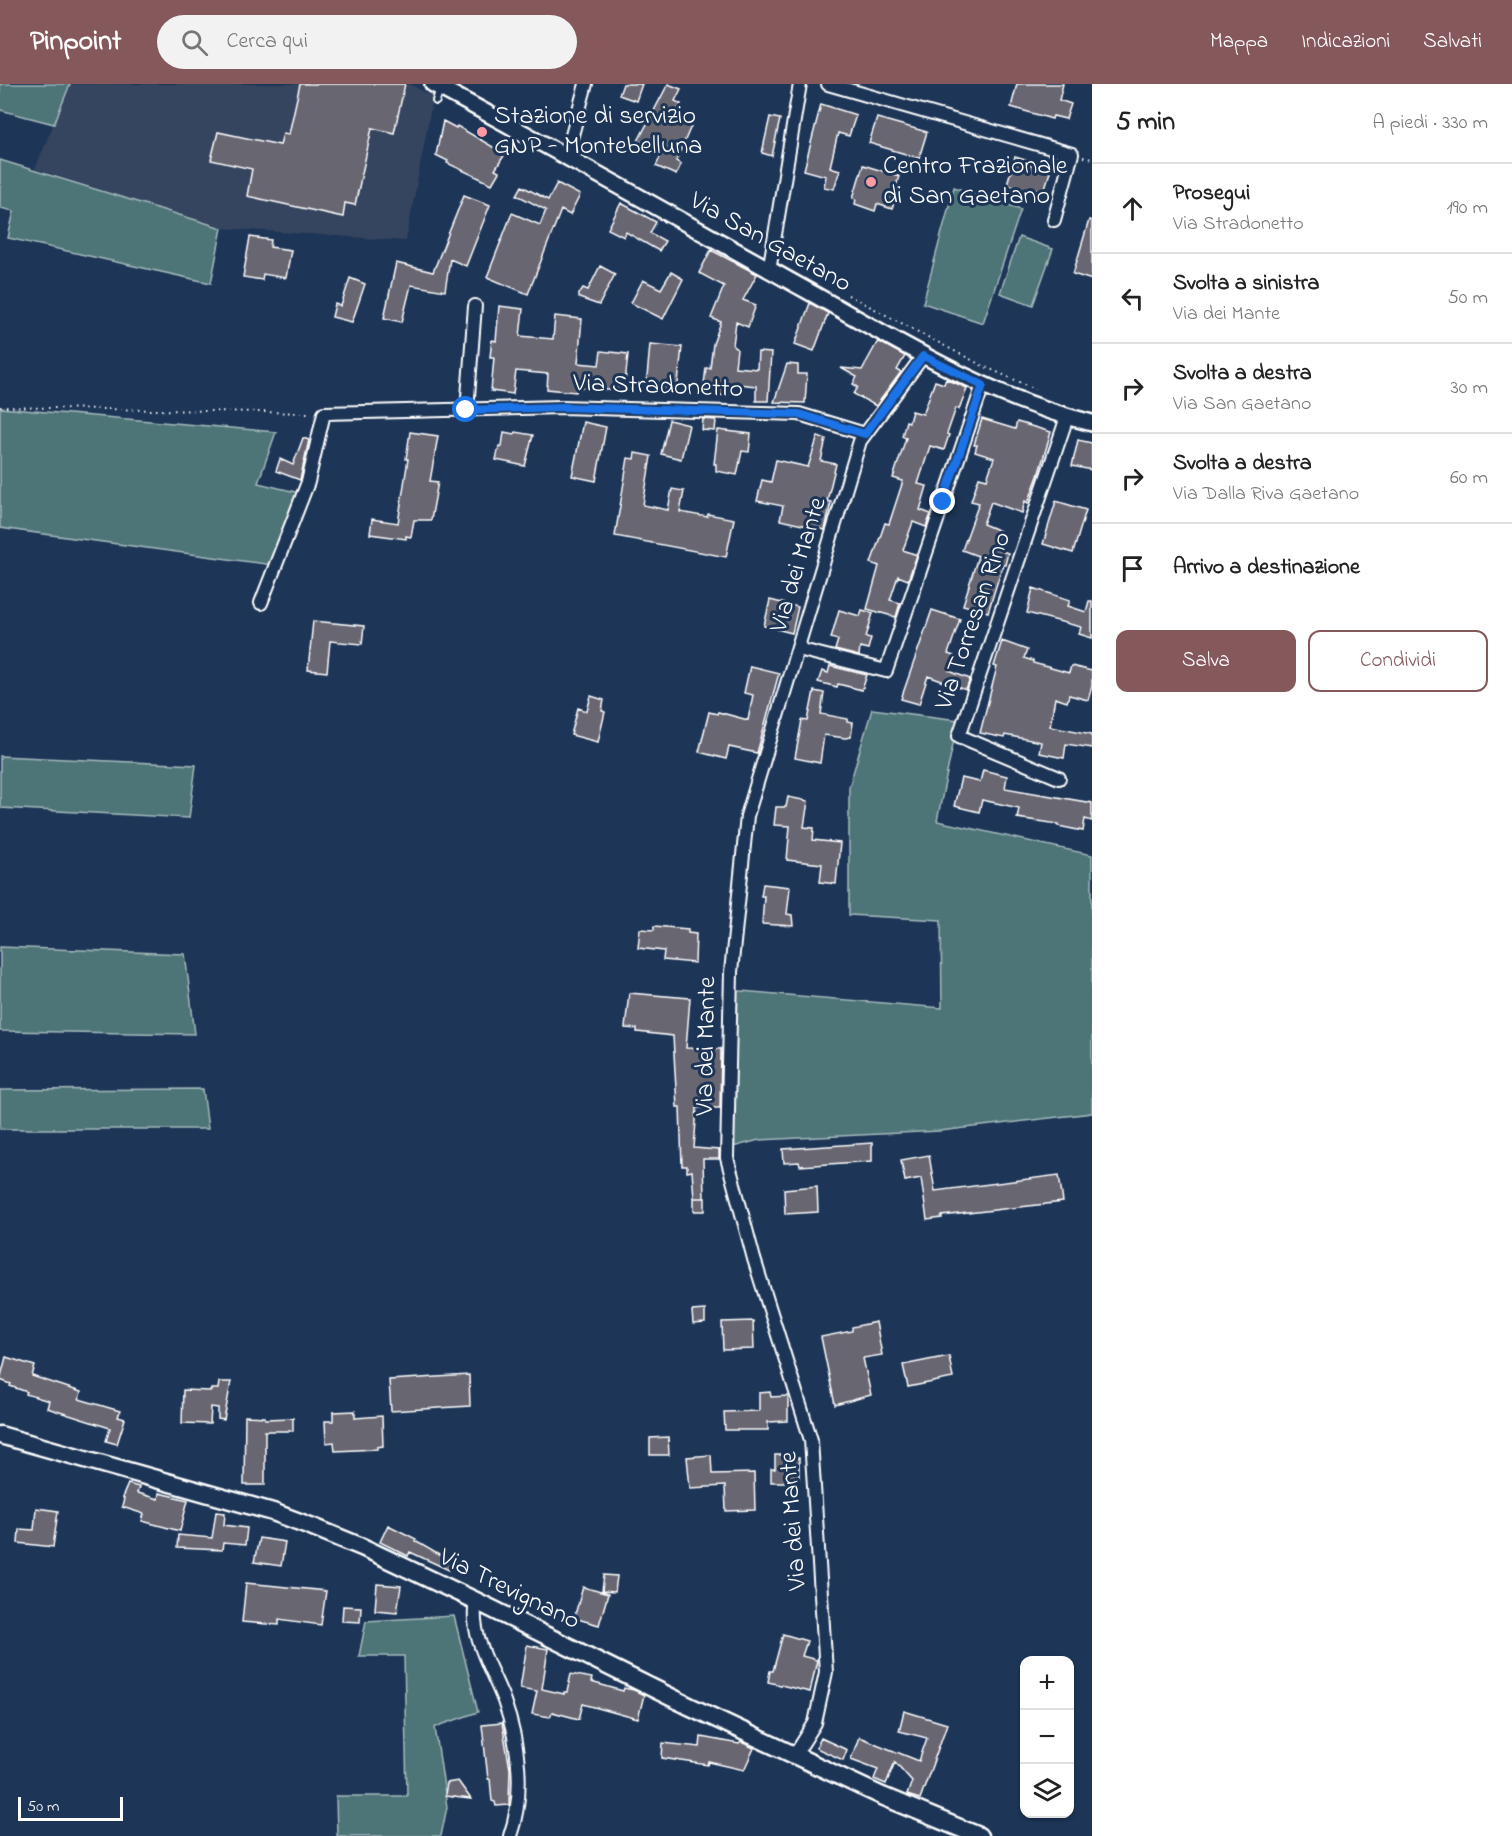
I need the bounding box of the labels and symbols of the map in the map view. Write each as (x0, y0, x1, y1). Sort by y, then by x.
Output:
place label: Stazione di servizio GNP - Montebelluna (494, 98, 702, 166)
marker: Stazione di servizio GNP - Montebelluna (475, 125, 489, 139)
place label: Centro Frazionale di San Gaetano (883, 148, 1068, 216)
marker: Centro Frazionale di San Gaetano (864, 175, 878, 189)
street label: Via San Gaetano (681, 182, 858, 303)
street label: Via Stradonetto (571, 365, 744, 409)
route start (452, 396, 478, 422)
route end (929, 488, 955, 514)
street label: Via dei Mante (760, 493, 838, 638)
street label: Via Torresan Rino (925, 527, 1022, 716)
street label: Via dei Mante (687, 976, 727, 1117)
street label: Via dei Mante (770, 1450, 818, 1593)
street label: Via Trevignano (431, 1539, 586, 1641)
scale bar (18, 1794, 123, 1822)

